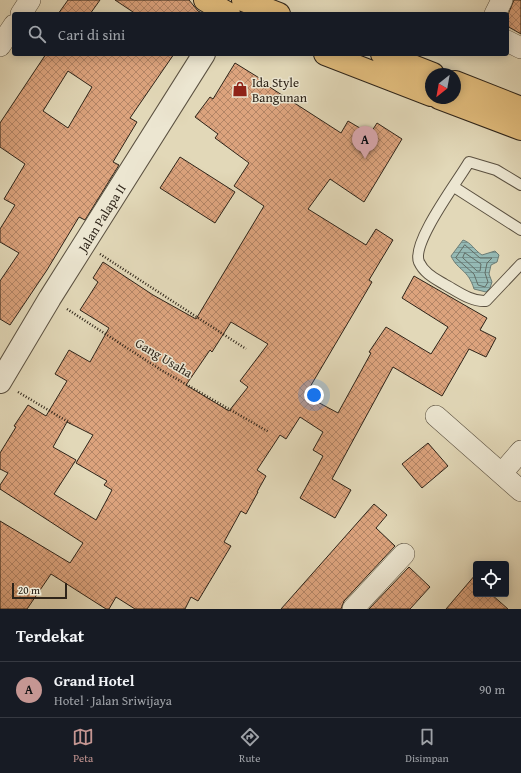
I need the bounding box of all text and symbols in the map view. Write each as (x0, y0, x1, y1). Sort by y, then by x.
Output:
search box (12, 12, 509, 56)
icon: search (26, 23, 48, 45)
text: Cari di sini (58, 24, 125, 45)
north arrow (425, 68, 461, 104)
place label: Ida Style Bangunan (252, 73, 308, 107)
shop icon: Ida Style Bangunan (231, 80, 249, 98)
pin: A (352, 126, 378, 159)
street label: Jalan Palapa II (72, 180, 130, 257)
street label: Gang Usaha (132, 333, 197, 383)
your location (304, 385, 324, 405)
map controls (473, 561, 509, 597)
button: locate (473, 561, 509, 597)
scale bar (12, 581, 67, 600)
text: 20 m (18, 582, 40, 598)
text: Terdekat (16, 623, 84, 648)
text: Grand Hotel (54, 670, 134, 691)
text: A (25, 680, 33, 699)
text: 90 m (479, 680, 505, 699)
text: Hotel · Jalan Sriwijaya (54, 691, 172, 710)
tab: Peta (72, 726, 94, 766)
tab: Rute (239, 726, 261, 766)
tab: Disimpan (405, 726, 449, 766)

